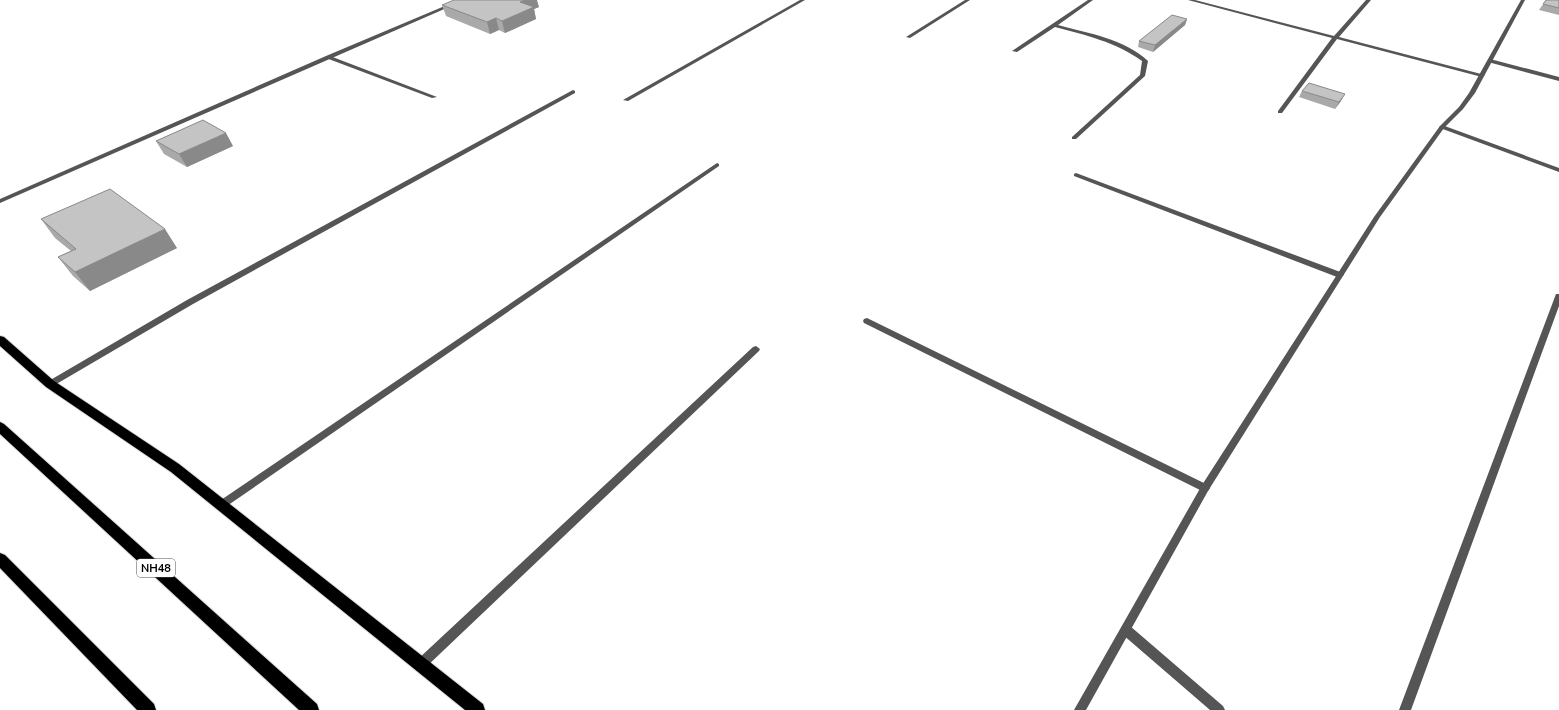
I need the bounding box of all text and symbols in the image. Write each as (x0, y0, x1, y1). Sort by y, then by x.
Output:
road number: NH48 (137, 559, 175, 577)

